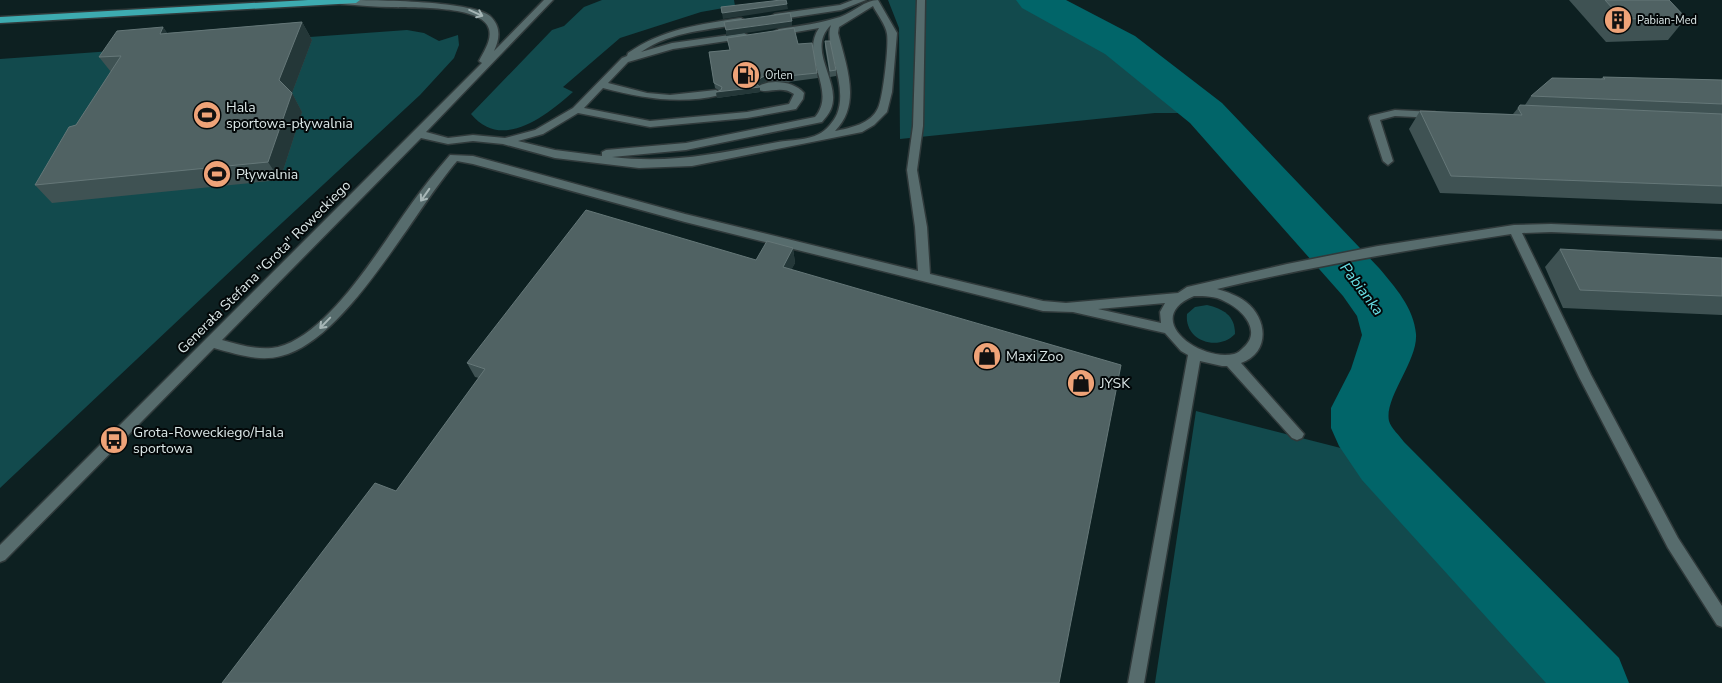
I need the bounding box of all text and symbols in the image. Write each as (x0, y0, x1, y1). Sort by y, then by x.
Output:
building icon: Pabian-Med (1603, 5, 1633, 35)
one-way arrow (469, 9, 484, 19)
place label: Pabian-Med (1637, 13, 1697, 28)
fuel station icon: Orlen (731, 60, 761, 90)
place label: Orlen (765, 68, 793, 83)
place label: Hala sportowa-pływalnia (226, 98, 353, 133)
sports icon: Hala sportowa-pływalnia (192, 100, 222, 130)
sports icon: Pływalnia (202, 159, 232, 189)
place label: Pływalnia (236, 165, 298, 184)
street label: Generała Stefana "Grota" Roweckiego (173, 176, 355, 358)
one-way arrow (420, 188, 430, 202)
water label: Pabianka (1336, 259, 1388, 319)
one-way arrow (319, 317, 331, 329)
shop icon: Maxi Zoo (972, 341, 1002, 371)
place label: Maxi Zoo (1006, 347, 1063, 366)
shop icon: JYSK (1066, 368, 1096, 398)
place label: JYSK (1099, 374, 1130, 393)
place label: Grota-Roweckiego/Hala sportowa (133, 423, 284, 458)
bus stop icon: Grota-Roweckiego/Hala sportowa (99, 425, 129, 455)

